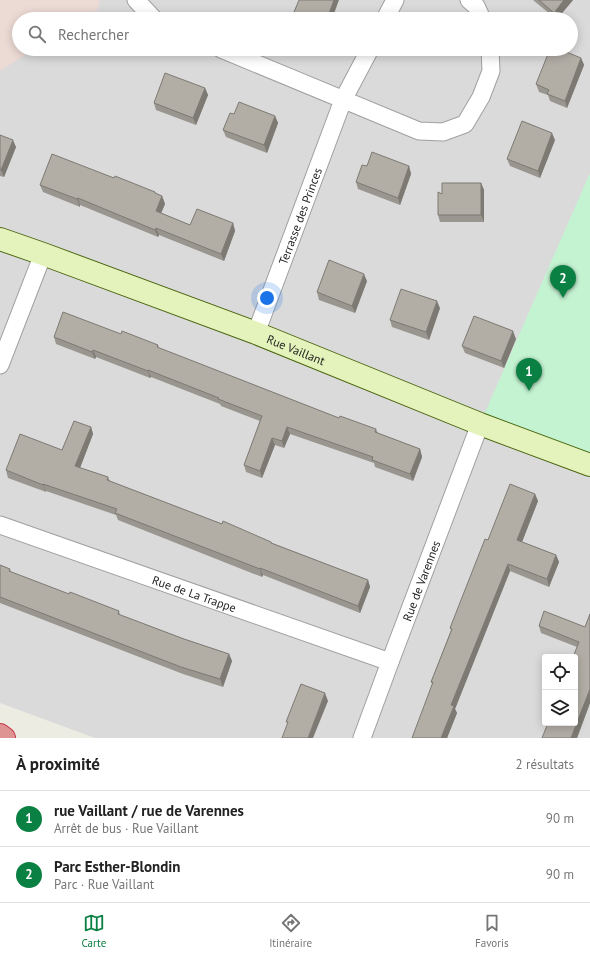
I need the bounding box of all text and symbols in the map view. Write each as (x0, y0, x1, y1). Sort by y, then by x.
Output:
search box (12, 12, 578, 56)
icon: search (26, 23, 48, 45)
text: Rechercher (58, 25, 129, 44)
street label: Terrasse des Princes (275, 165, 325, 266)
pin: 2 (550, 265, 576, 298)
your location (257, 288, 277, 308)
street label: Rue Vaillant (265, 331, 327, 368)
pin: 1 (516, 358, 542, 391)
street label: Rue de Varennes (399, 538, 443, 623)
street label: Rue de La Trappe (150, 572, 238, 615)
map controls (542, 654, 578, 726)
button: locate (542, 654, 578, 690)
button: layers (542, 690, 578, 726)
text: À proximité (16, 753, 100, 775)
text: 2 résultats (515, 756, 574, 773)
text: rue Vaillant / rue de Varennes (54, 801, 244, 820)
text: 1 (25, 810, 33, 827)
text: 90 m (546, 810, 574, 827)
text: Arrêt de bus · Rue Vaillant (54, 820, 198, 837)
text: Parc Esther-Blondin (54, 857, 180, 876)
text: 2 (25, 866, 33, 883)
text: 90 m (546, 866, 574, 883)
text: Parc · Rue Vaillant (54, 876, 154, 893)
tab: Carte (81, 912, 106, 950)
tab: Itinéraire (269, 912, 312, 950)
tab: Favoris (475, 912, 509, 950)

